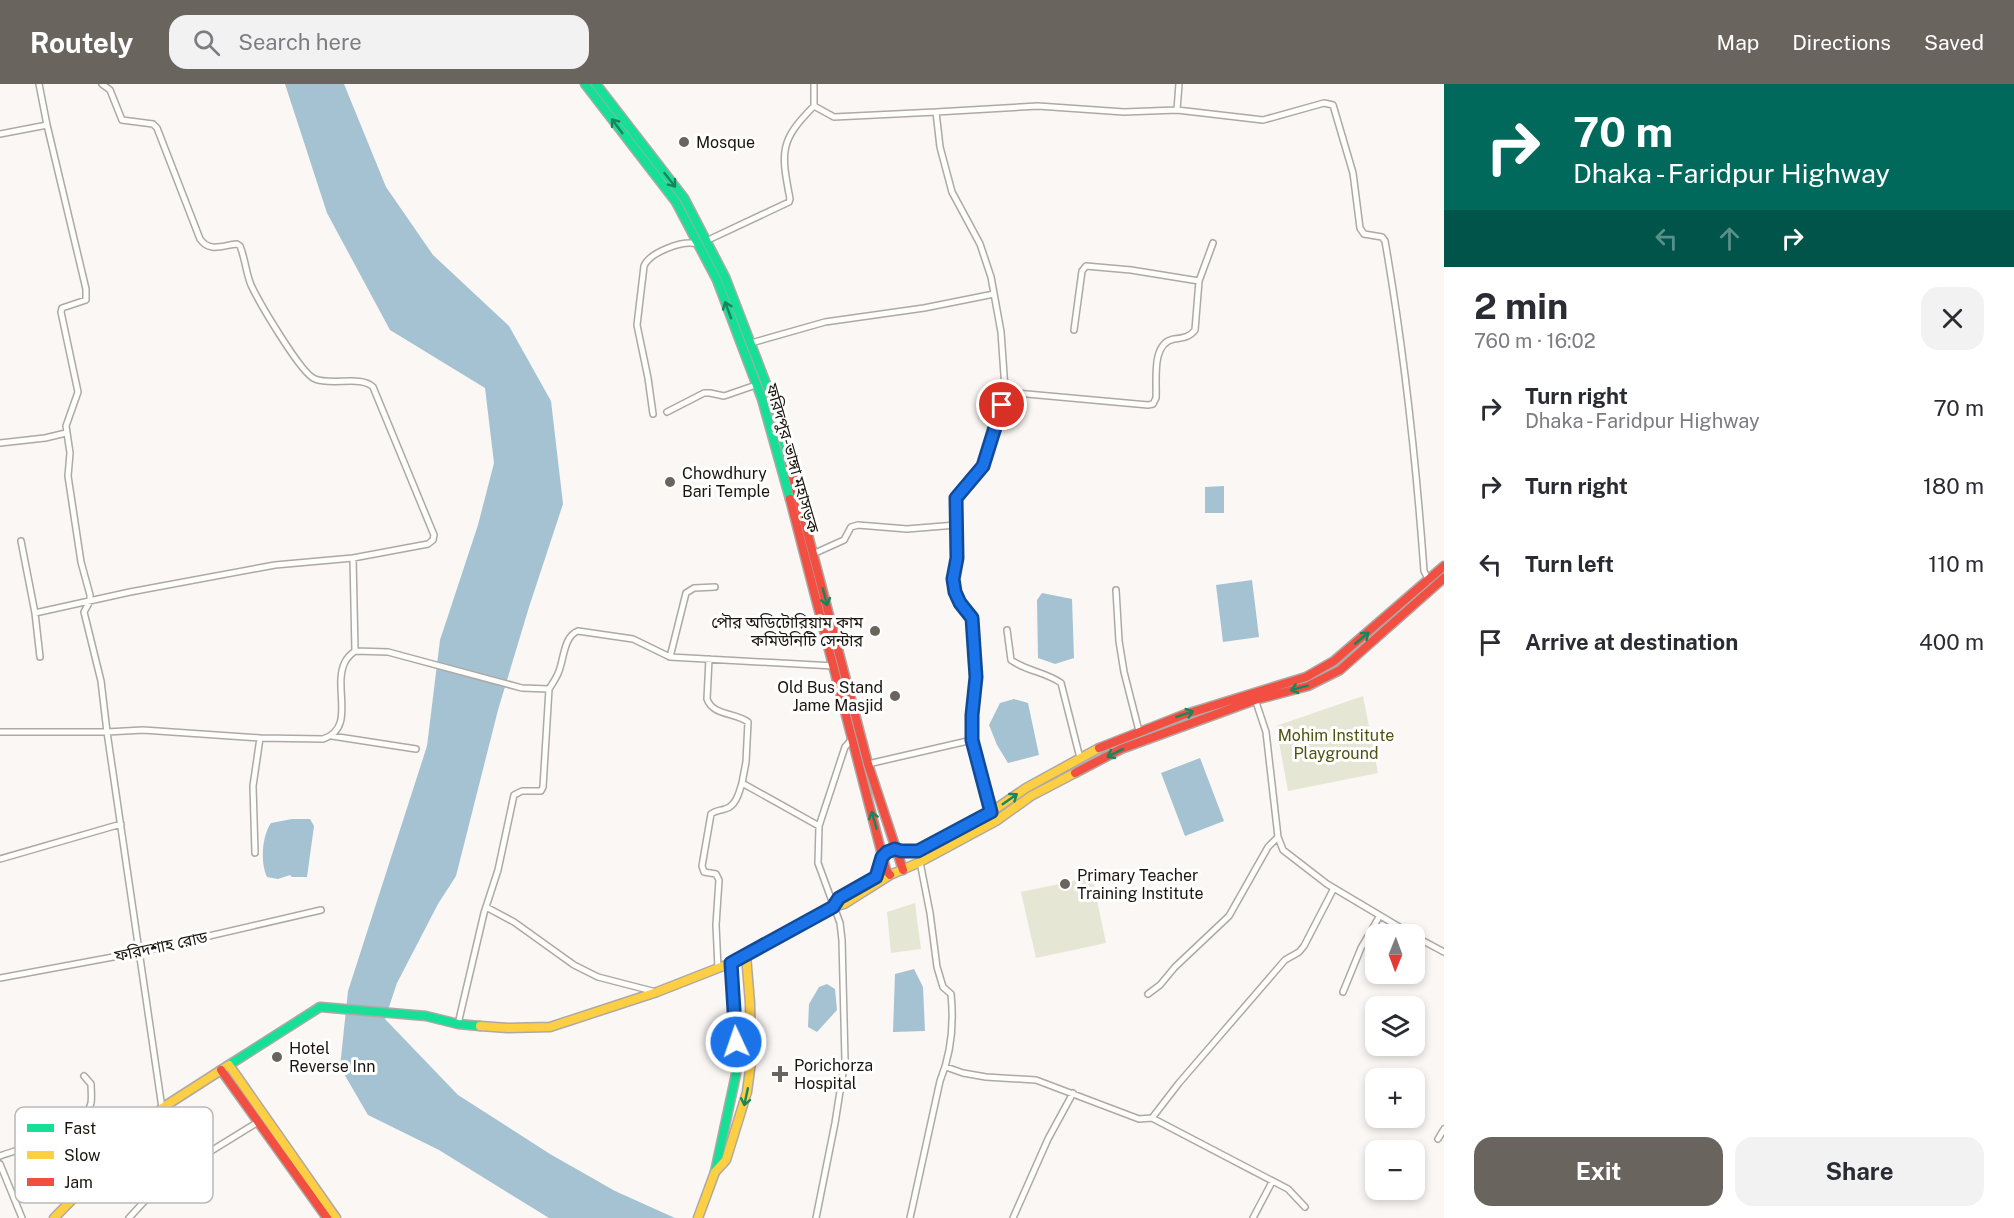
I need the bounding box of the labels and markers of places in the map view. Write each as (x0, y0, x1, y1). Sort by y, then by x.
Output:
place label: Mosque (696, 133, 755, 152)
marker: Mosque (677, 135, 691, 149)
pin (976, 379, 1027, 430)
place label: Chowdhury Bari Temple (682, 464, 770, 501)
marker: Chowdhury Bari Temple (663, 475, 677, 489)
place label: পৌর অডিটোরিয়াম কাম কমিউনিটি সেন্টার (711, 613, 863, 650)
marker: পৌর অডিটোরিয়াম কাম কমিউনিটি সেন্টার (868, 624, 882, 638)
place label: Old Bus Stand Jame Masjid (777, 678, 883, 715)
marker: Old Bus Stand Jame Masjid (888, 689, 902, 703)
place label: Primary Teacher Training Institute (1077, 866, 1204, 903)
marker: Primary Teacher Training Institute (1058, 877, 1072, 891)
place label: Hotel Reverse Inn (289, 1039, 376, 1076)
marker: Hotel Reverse Inn (270, 1050, 284, 1064)
place label: Porichorza Hospital (794, 1056, 873, 1093)
marker: Porichorza Hospital (771, 1065, 789, 1083)

